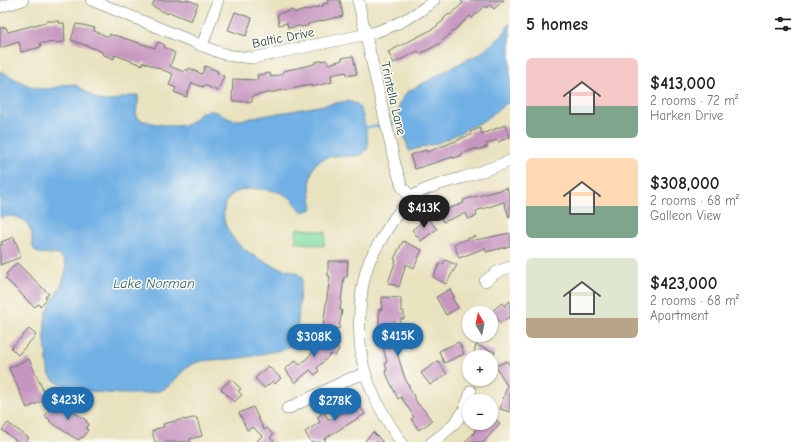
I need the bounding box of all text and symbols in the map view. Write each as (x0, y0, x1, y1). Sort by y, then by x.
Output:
icon: filters (772, 13, 794, 35)
text: 5 homes (526, 15, 588, 34)
street label: Baltic Drive (251, 24, 316, 51)
street label: Trintella Lane (378, 60, 409, 137)
icon: home (558, 74, 606, 122)
text: $413,000 (650, 74, 716, 93)
text: 2 rooms · 72 m² (650, 93, 738, 108)
text: Harken Drive (650, 108, 723, 123)
icon: home (558, 174, 606, 222)
text: $308,000 (650, 174, 719, 193)
text: 2 rooms · 68 m² (650, 193, 739, 208)
pin: $413K (396, 195, 452, 229)
text: $413K (408, 200, 440, 215)
text: Galleon View (650, 208, 721, 223)
icon: home (558, 274, 606, 322)
text: $423,000 (650, 274, 717, 293)
water label: Lake Norman (113, 275, 195, 292)
text: 2 rooms · 68 m² (650, 293, 739, 308)
north arrow (462, 306, 498, 342)
map controls (462, 306, 498, 430)
text: Apartment (650, 308, 708, 323)
pin: $415K (370, 323, 426, 357)
pin: $308K (286, 324, 342, 358)
text: $415K (381, 328, 415, 343)
text: $308K (296, 329, 332, 344)
button: + (462, 350, 498, 386)
pin: $423K (40, 387, 96, 421)
pin: $278K (307, 388, 363, 422)
text: $423K (51, 392, 85, 407)
text: $278K (318, 393, 352, 408)
button: − (462, 394, 498, 430)

